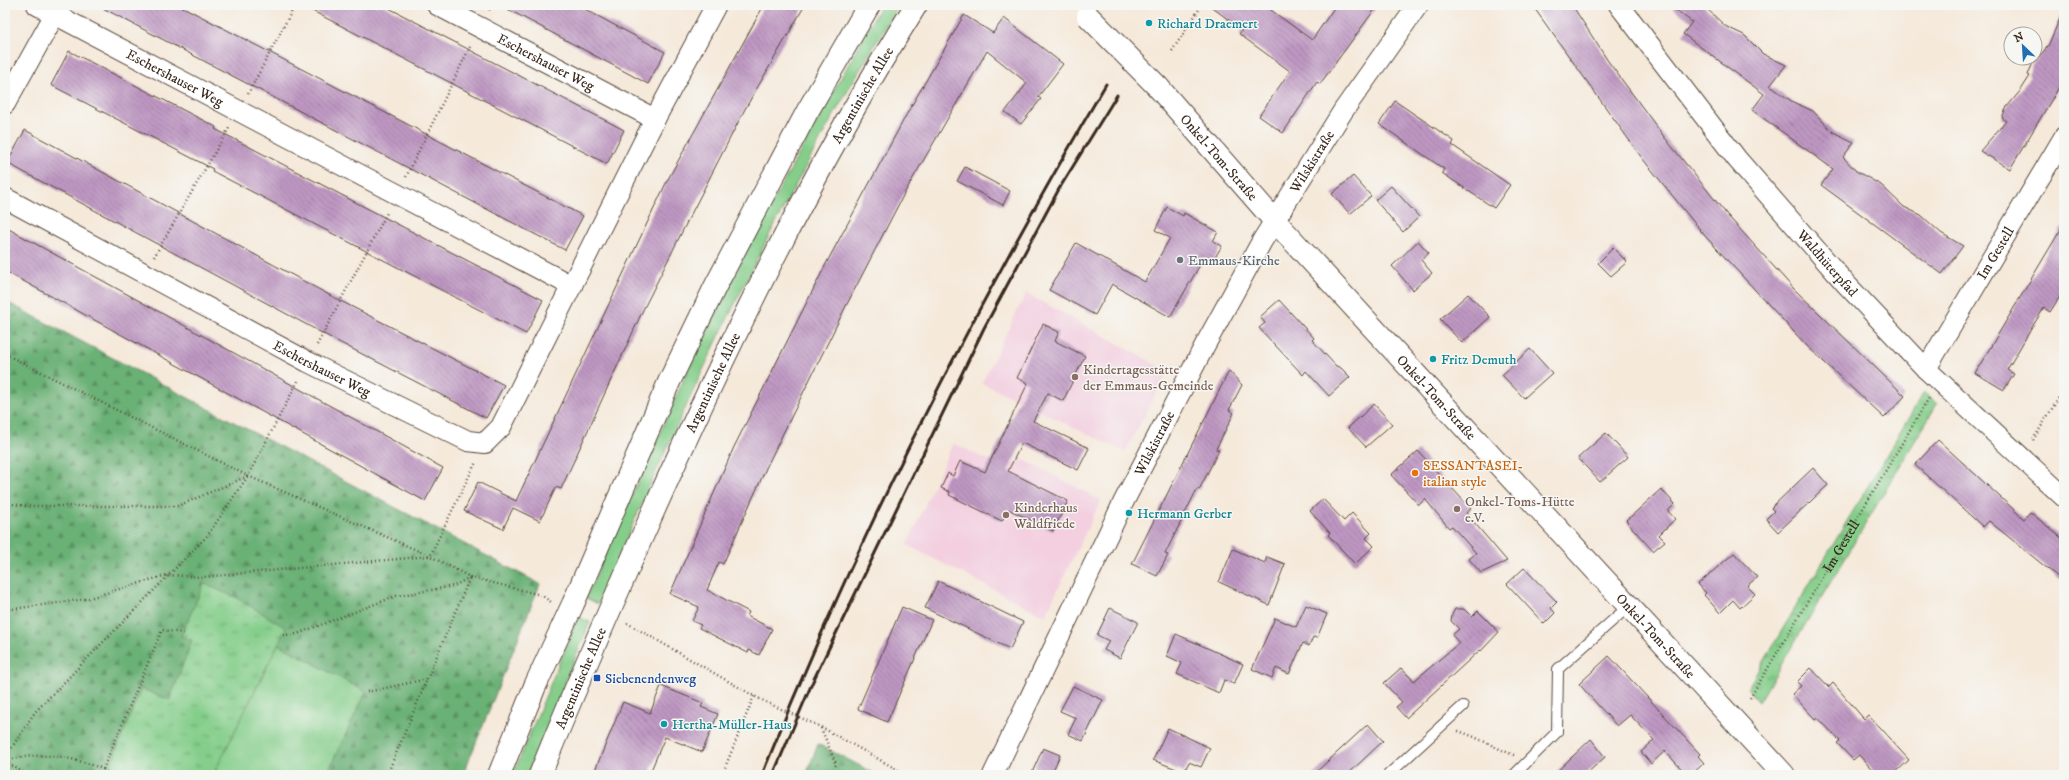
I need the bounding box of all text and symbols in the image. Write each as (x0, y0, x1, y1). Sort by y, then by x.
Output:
place label: Richard Draemert (1157, 15, 1258, 33)
marker: Richard Draemert (1144, 18, 1154, 28)
north arrow (2003, 26, 2043, 66)
street label: Eschershauser Weg (494, 30, 597, 96)
text: N (2012, 30, 2026, 46)
street label: Argentinische Allee (828, 44, 898, 147)
street label: Eschershauser Weg (123, 46, 226, 111)
street label: Onkel-Tom-Straße (1176, 111, 1261, 205)
street label: Wilskistraße (1286, 127, 1339, 197)
street label: Im Gestell (1973, 223, 2019, 283)
street label: Waldhüterpfad (1792, 226, 1861, 301)
place label: Emmaus-Kirche (1188, 252, 1280, 270)
marker: Emmaus-Kirche (1175, 255, 1185, 265)
street label: Argentinische Allee (682, 330, 745, 436)
street label: Eschershauser Weg (270, 337, 374, 402)
street label: Onkel-Tom-Straße (1392, 351, 1480, 444)
place label: Fritz Demuth (1441, 351, 1517, 369)
marker: Fritz Demuth (1428, 354, 1438, 364)
place label: Kindertagesstätte der Emmaus-Gemeinde (1083, 361, 1214, 395)
marker: Kindertagesstätte der Emmaus-Gemeinde (1070, 372, 1080, 382)
street label: Wilskistraße (1130, 408, 1179, 480)
place label: SESSANTASEI- italian style (1423, 457, 1523, 491)
marker: SESSANTASEI- italian style (1410, 468, 1420, 478)
place label: Onkel-Toms-Hütte e.V. (1465, 493, 1575, 527)
place label: Kinderhaus Waldfriede (1013, 499, 1078, 533)
marker: Onkel-Toms-Hütte e.V. (1452, 504, 1462, 514)
place label: Hermann Gerber (1137, 505, 1233, 523)
marker: Hermann Gerber (1124, 508, 1134, 518)
marker: Kinderhaus Waldfriede (1001, 510, 1011, 520)
street label: Im Gestell (1819, 516, 1865, 576)
street label: Onkel-Tom-Straße (1612, 590, 1699, 683)
street label: Argentinische Allee (552, 625, 611, 732)
place label: Siebenendenweg (605, 670, 696, 688)
marker: Siebenendenweg (592, 673, 602, 683)
place label: Hertha-Müller-Haus (672, 716, 792, 734)
marker: Hertha-Müller-Haus (659, 719, 669, 729)

